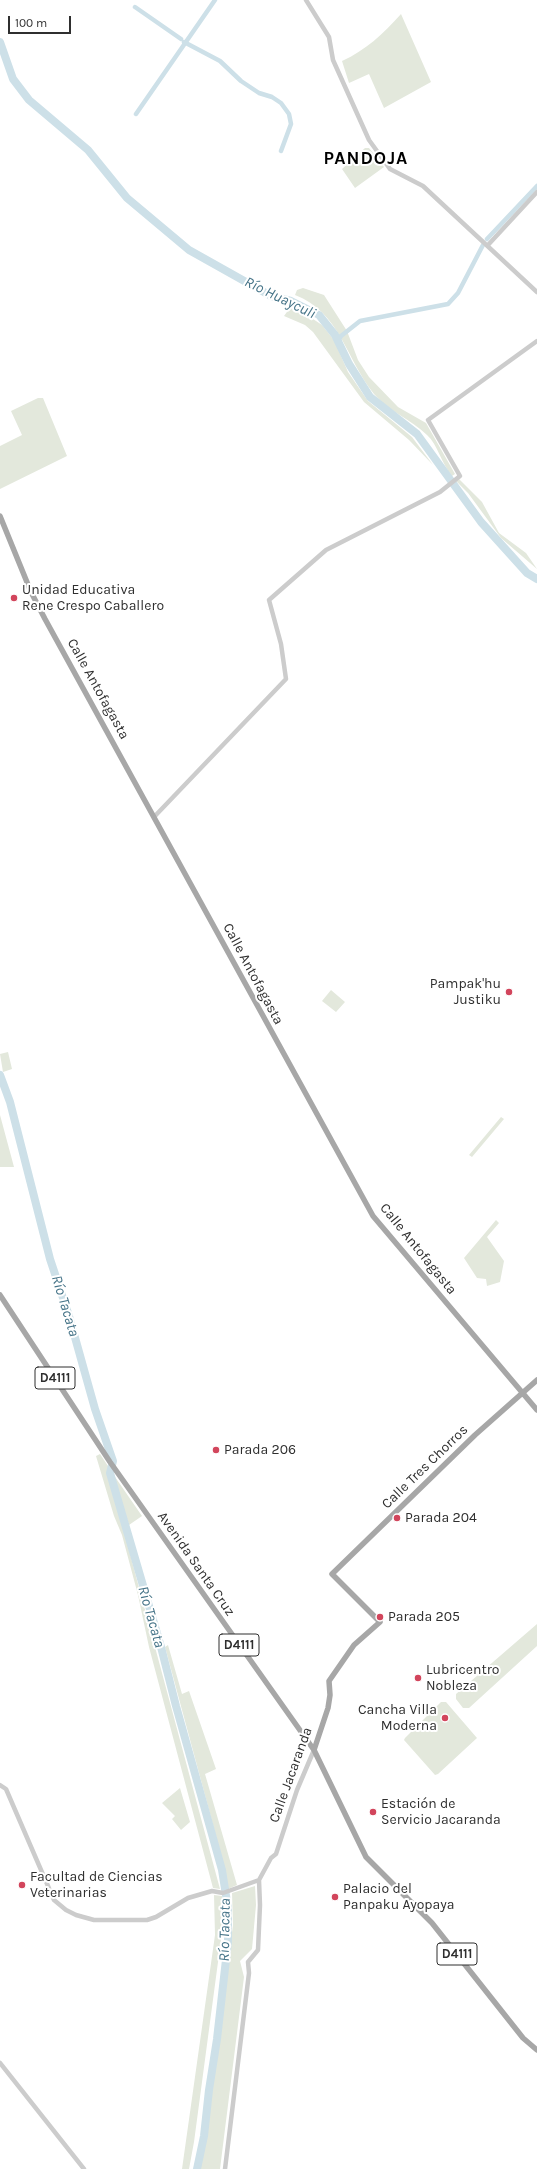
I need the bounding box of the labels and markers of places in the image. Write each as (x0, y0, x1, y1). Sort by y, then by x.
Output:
place label: Unidad Educativa Rene Crespo Caballero (22, 582, 164, 614)
marker: Unidad Educativa Rene Crespo Caballero (9, 593, 19, 603)
place label: Pampak'hu Justiku (430, 976, 501, 1008)
marker: Pampak'hu Justiku (504, 987, 514, 997)
place label: Parada 206 (224, 1442, 296, 1458)
marker: Parada 206 (211, 1445, 221, 1455)
place label: Parada 204 (405, 1510, 477, 1526)
marker: Parada 204 (392, 1513, 402, 1523)
place label: Parada 205 (388, 1609, 460, 1625)
marker: Parada 205 (375, 1612, 385, 1622)
place label: Lubricentro Nobleza (426, 1662, 499, 1694)
marker: Lubricentro Nobleza (413, 1673, 423, 1683)
place label: Cancha Villa Moderna (358, 1702, 437, 1734)
marker: Cancha Villa Moderna (440, 1713, 450, 1723)
place label: Estación de Servicio Jacaranda (381, 1796, 501, 1828)
marker: Estación de Servicio Jacaranda (368, 1807, 378, 1817)
place label: Facultad de Ciencias Veterinarias (30, 1869, 163, 1902)
marker: Facultad de Ciencias Veterinarias (17, 1880, 27, 1890)
place label: Palacio del Panpaku Ayopaya (343, 1881, 454, 1914)
marker: Palacio del Panpaku Ayopaya (330, 1892, 340, 1902)

